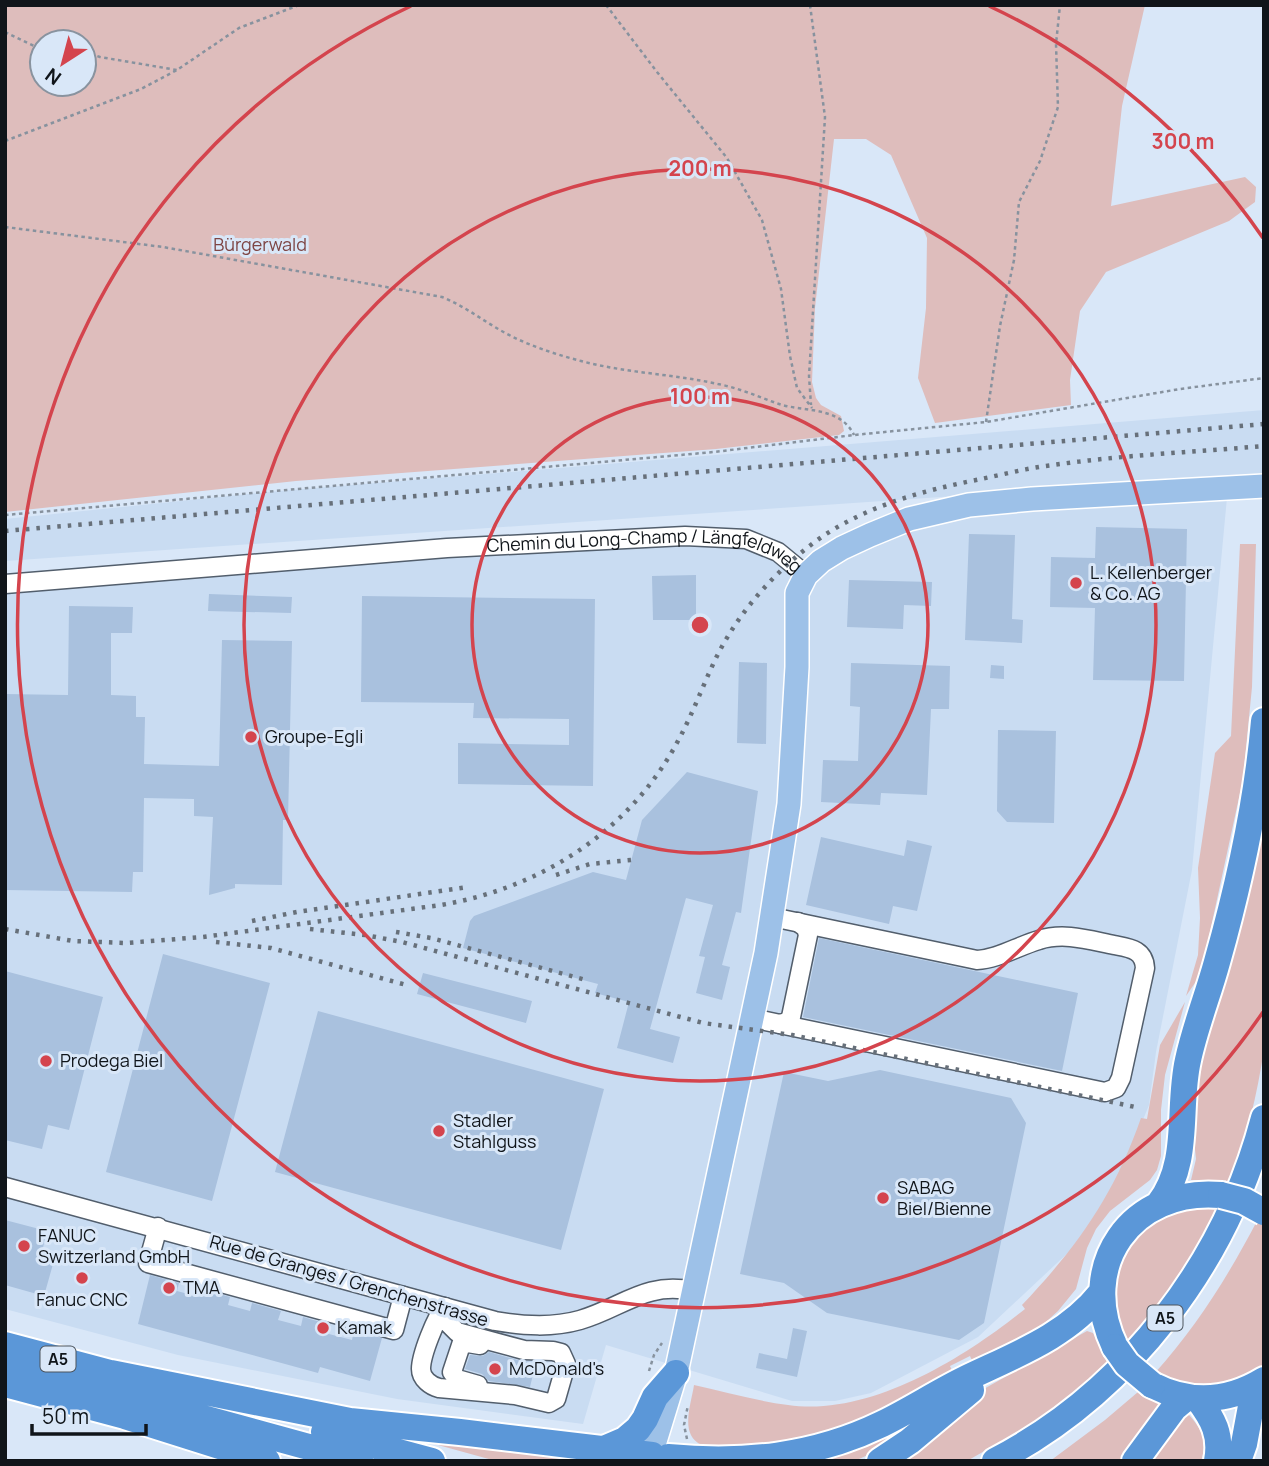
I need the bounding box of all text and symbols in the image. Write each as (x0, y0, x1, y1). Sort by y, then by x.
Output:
north arrow (28, 28, 98, 98)
text: N (40, 62, 66, 91)
text: 300 m (1152, 127, 1214, 155)
text: 200 m (668, 154, 732, 182)
park label: Bürgerwald (213, 232, 307, 256)
text: 100 m (670, 382, 730, 410)
street label: Chemin du Long-Champ / Längfeldweg (486, 523, 808, 578)
place label: L. Kellenberger & Co. AG (1090, 560, 1213, 605)
marker: L. Kellenberger & Co. AG (1068, 575, 1084, 591)
centre of rings (688, 613, 712, 637)
place label: Groupe-Egli (265, 724, 363, 748)
marker: Groupe-Egli (243, 729, 259, 745)
place label: Prodega Biel (60, 1048, 163, 1072)
marker: Prodega Biel (38, 1053, 54, 1069)
place label: Stadler Stahlguss (453, 1108, 536, 1153)
marker: Stadler Stahlguss (431, 1123, 447, 1139)
place label: SABAG Biel/Bienne (897, 1175, 991, 1220)
marker: SABAG Biel/Bienne (875, 1190, 891, 1206)
place label: FANUC Switzerland GmbH (38, 1223, 190, 1268)
street label: Rue de Granges / Grenchenstrasse (207, 1229, 491, 1331)
marker: FANUC Switzerland GmbH (16, 1238, 32, 1254)
marker: Fanuc CNC (74, 1270, 90, 1286)
place label: TMA (183, 1275, 221, 1299)
marker: TMA (161, 1280, 177, 1296)
place label: Fanuc CNC (36, 1287, 128, 1311)
road number: A5 (1148, 1306, 1182, 1330)
place label: Kamak (337, 1315, 393, 1339)
marker: Kamak (315, 1320, 331, 1336)
road number: A5 (41, 1346, 76, 1372)
place label: McDonald's (509, 1356, 604, 1380)
marker: McDonald's (487, 1361, 503, 1377)
scale bar (32, 1392, 145, 1436)
text: 50 m (42, 1402, 89, 1430)

